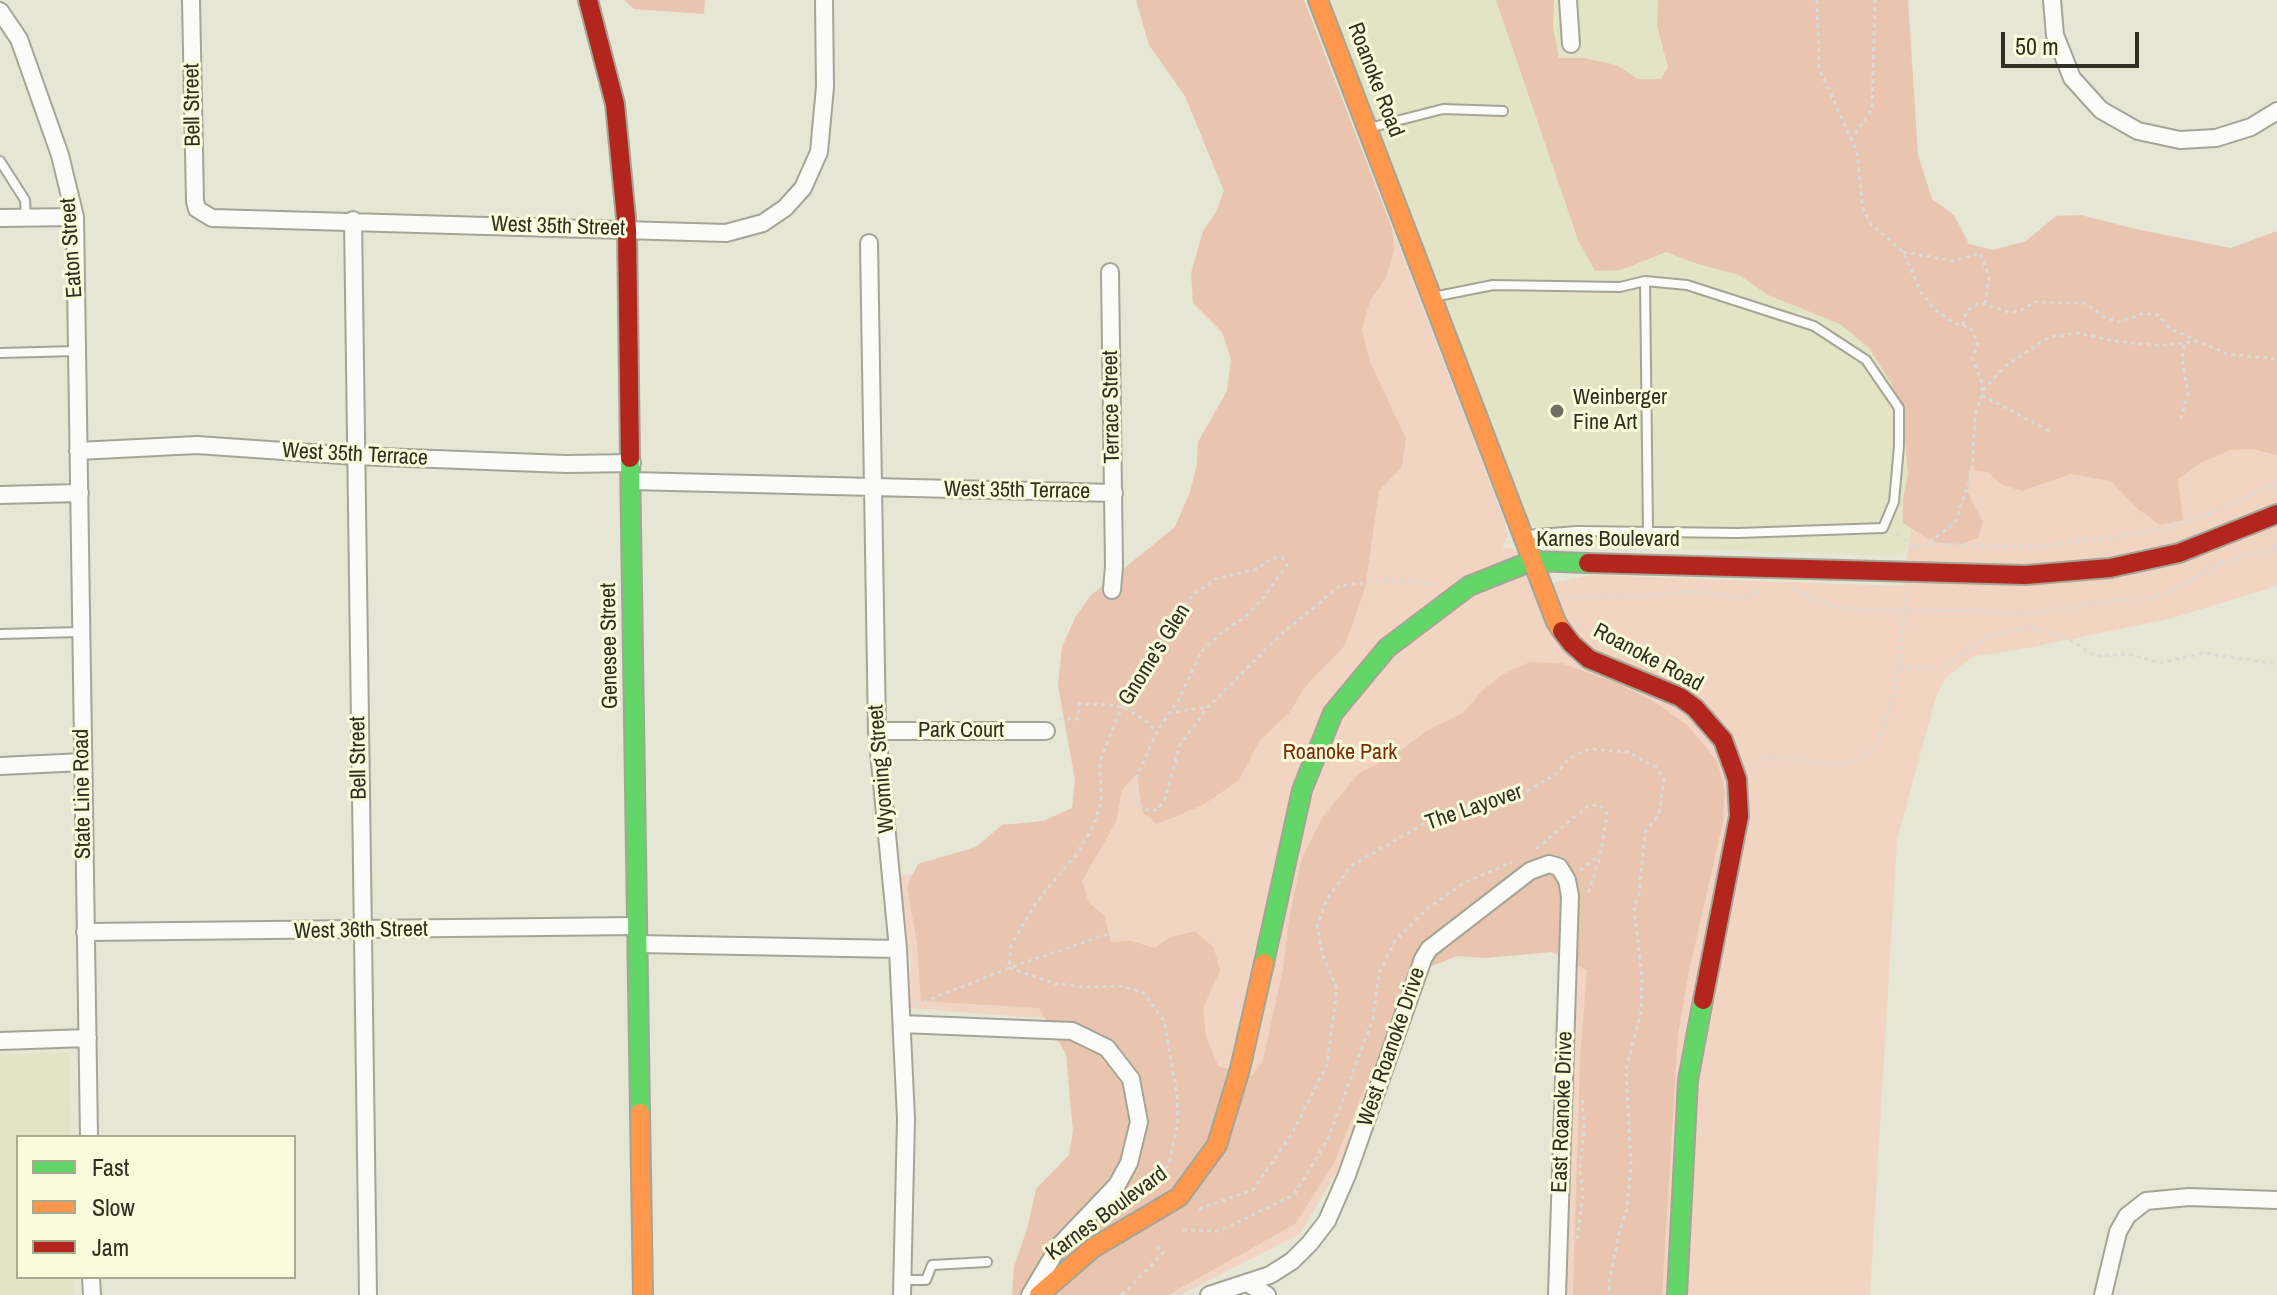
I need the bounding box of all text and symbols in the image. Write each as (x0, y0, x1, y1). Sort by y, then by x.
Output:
scale bar (2005, 16, 2143, 66)
street label: Roanoke Road (1341, 19, 1409, 141)
text: 50 m (2015, 30, 2059, 62)
street label: Bell Street (179, 63, 207, 147)
street label: Eaton Street (55, 197, 89, 299)
street label: West 35th Street (491, 211, 625, 243)
street label: Terrace Street (1098, 350, 1126, 464)
place label: Weinberger Fine Art (1573, 385, 1667, 436)
marker: Weinberger Fine Art (1548, 402, 1566, 420)
street label: West 35th Terrace (281, 438, 429, 472)
street label: West 35th Terrace (944, 477, 1090, 505)
street label: Karnes Boulevard (1536, 527, 1680, 553)
street label: Genesee Street (596, 583, 624, 709)
street label: Gnome's Glen (1113, 599, 1197, 711)
street label: Roanoke Road (1589, 618, 1707, 698)
street label: Wyoming Street (863, 704, 901, 834)
street label: Bell Street (345, 716, 373, 800)
street label: Park Court (918, 718, 1004, 744)
street label: State Line Road (69, 729, 97, 859)
park label: Roanoke Park (1283, 740, 1397, 766)
street label: The Layover (1422, 779, 1526, 837)
street label: West 36th Street (294, 917, 428, 945)
street label: West Roanoke Drive (1352, 964, 1432, 1130)
street label: East Roanoke Drive (1547, 1031, 1579, 1193)
legend (16, 1135, 296, 1279)
text: Fast (92, 1151, 129, 1183)
street label: Karnes Boulevard (1041, 1161, 1173, 1267)
text: Slow (92, 1191, 135, 1223)
text: Jam (92, 1231, 129, 1263)

